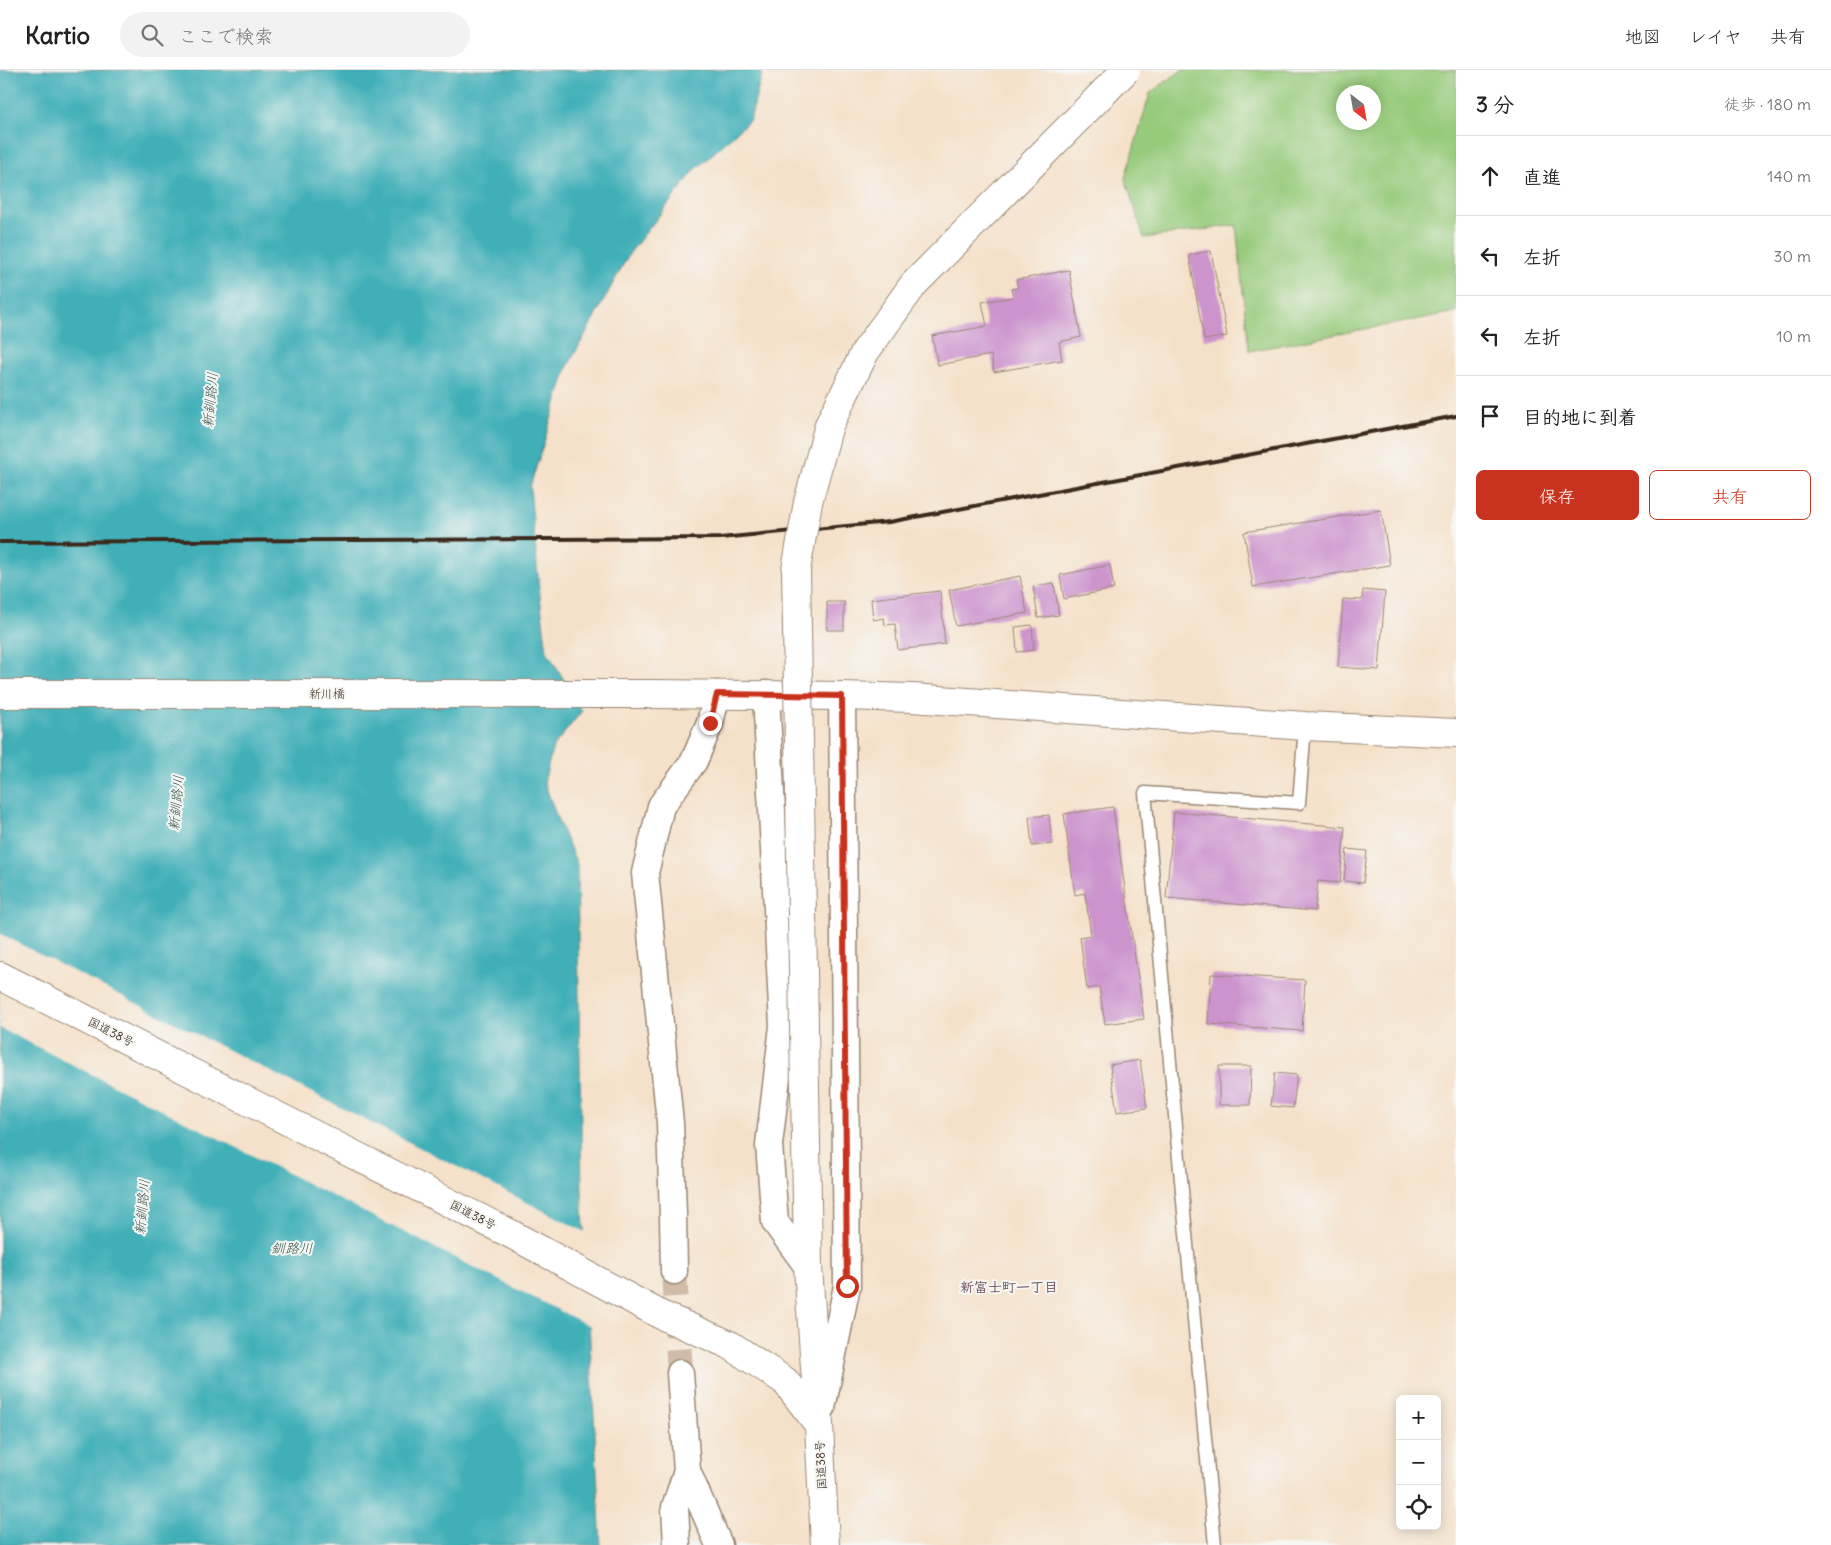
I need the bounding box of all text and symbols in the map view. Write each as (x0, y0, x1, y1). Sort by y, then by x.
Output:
search box (120, 12, 470, 57)
text: Kartio (25, 20, 90, 50)
icon: search (138, 21, 166, 49)
text: ここで検索 (178, 24, 273, 48)
text: 地図 (1625, 25, 1661, 48)
text: レイヤ (1689, 25, 1742, 48)
text: 共有 (1770, 25, 1806, 48)
north arrow (1336, 85, 1381, 130)
text: 3 分 (1476, 91, 1514, 118)
text: 徒歩 · 180 m (1724, 94, 1811, 114)
icon: ahead (1476, 162, 1504, 190)
text: 直進 (1523, 165, 1561, 189)
text: 140 m (1767, 166, 1811, 186)
icon: left (1476, 242, 1504, 270)
text: 左折 (1523, 245, 1561, 269)
text: 30 m (1774, 246, 1811, 266)
icon: left (1476, 322, 1504, 350)
text: 左折 (1523, 325, 1561, 349)
text: 10 m (1776, 326, 1811, 346)
water label: 新釧路川 (199, 371, 221, 429)
icon: arrive (1476, 402, 1504, 430)
text: 目的地に到着 (1523, 405, 1637, 429)
button: 保存 (1476, 470, 1639, 520)
button: 共有 (1649, 470, 1811, 520)
street label: 新川橋 (309, 686, 345, 701)
route end (699, 712, 722, 735)
water label: 新釧路川 (165, 774, 187, 832)
street label: 国道38号 (86, 1014, 137, 1050)
water label: 新釧路川 (131, 1178, 153, 1236)
street label: 国道38号 (448, 1197, 499, 1233)
water label: 釧路川 (271, 1239, 313, 1257)
route start (836, 1275, 859, 1298)
district label: 新富士町一丁目 (960, 1278, 1058, 1296)
map controls (1396, 1395, 1441, 1530)
button: + (1396, 1395, 1441, 1440)
street label: 国道38号 (812, 1440, 829, 1490)
button: − (1396, 1440, 1441, 1485)
button: locate (1396, 1485, 1441, 1530)

